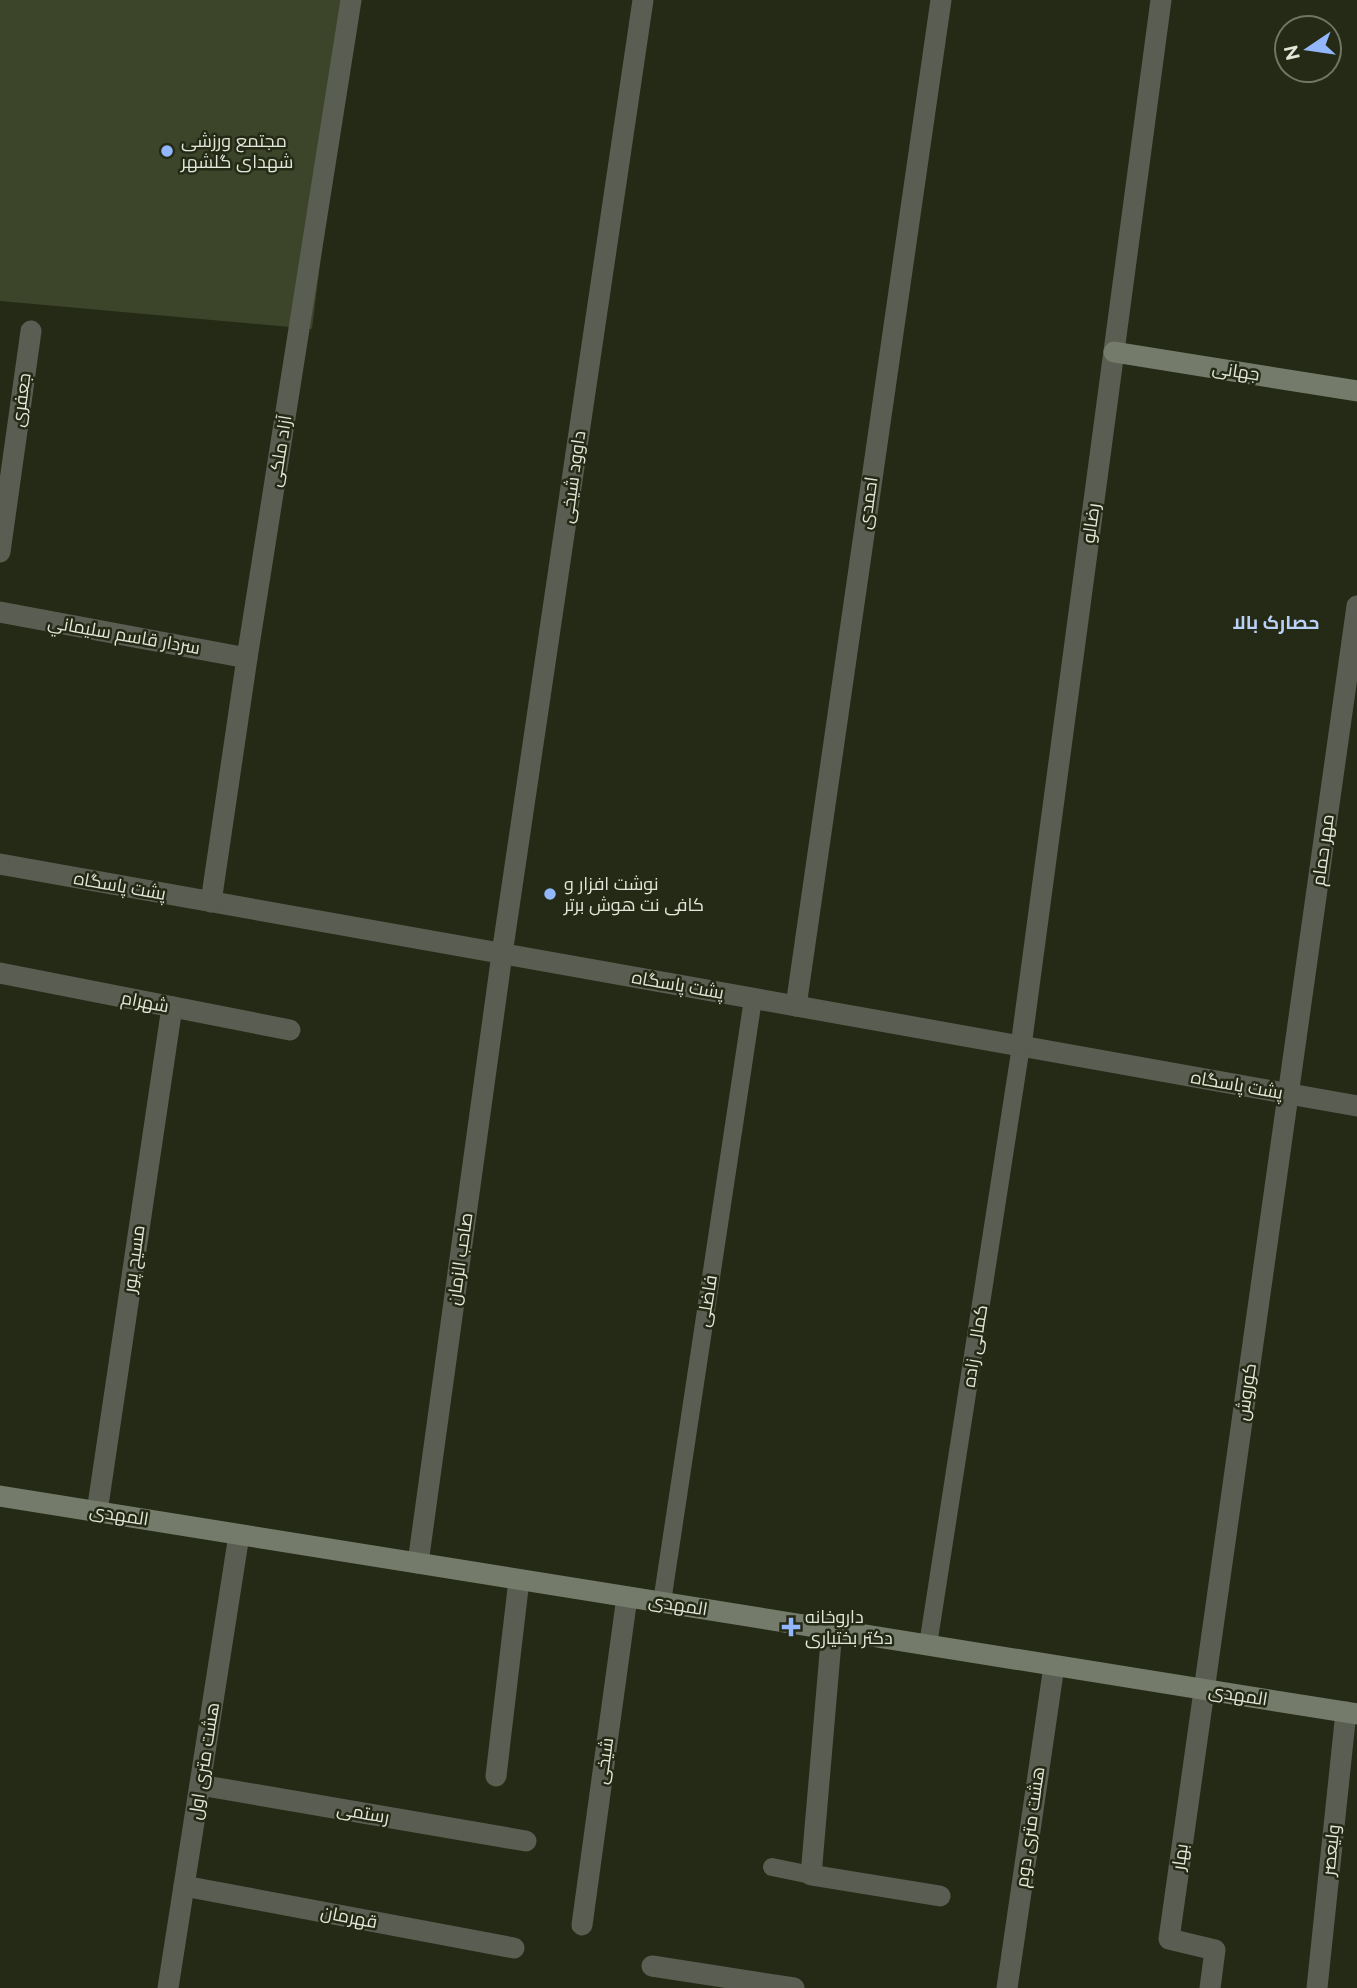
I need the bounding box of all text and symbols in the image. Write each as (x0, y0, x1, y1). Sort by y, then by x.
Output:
north arrow (1273, 14, 1343, 84)
text: N (1279, 43, 1304, 62)
place label: مجتمع ورزشی شهدای گلشهر (180, 130, 293, 173)
marker: مجتمع ورزشی شهدای گلشهر (159, 143, 175, 159)
street label: جهانی (1211, 356, 1261, 386)
street label: جعفری (6, 371, 36, 429)
street label: آزاد ملکی (263, 413, 297, 489)
street label: داوود شیخی (556, 429, 590, 525)
street label: احمدی (853, 475, 883, 531)
street label: رضالو (1077, 502, 1105, 544)
street label: سردار قاسم سليماني (46, 611, 202, 662)
district label: حصارک بالا (1233, 611, 1319, 634)
street label: مهر حمام (1307, 813, 1340, 887)
street label: پشت پاسگاه (72, 867, 168, 906)
place label: نوشت افزار و کافی نت هوش برتر (563, 873, 704, 916)
marker: نوشت افزار و کافی نت هوش برتر (542, 886, 558, 902)
street label: پشت پاسگاه (630, 966, 726, 1005)
street label: شهرام (119, 987, 171, 1018)
street label: پشت پاسگاه (1189, 1066, 1285, 1105)
street label: صاحب الزمان (443, 1211, 477, 1307)
street label: مسیح پور (118, 1224, 151, 1295)
street label: فاضلی (692, 1273, 722, 1329)
street label: کمالی زاده (958, 1303, 992, 1389)
street label: کوروش (1231, 1362, 1261, 1422)
street label: المهدی (88, 1499, 150, 1531)
street label: المهدی (647, 1589, 709, 1621)
place label: داروخانه دکتر بختیاری (805, 1606, 893, 1649)
marker: داروخانه دکتر بختیاری (783, 1619, 799, 1635)
street label: المهدی (1207, 1679, 1269, 1711)
street label: هشت متری اول (184, 1701, 224, 1821)
street label: شیخی (590, 1736, 618, 1786)
street label: هشت متری دوم (1011, 1765, 1050, 1889)
street label: رستمی (335, 1798, 391, 1828)
street label: ولیعصر (1317, 1823, 1345, 1878)
street label: بهار (1167, 1842, 1193, 1873)
street label: قهرمان (319, 1901, 379, 1933)

